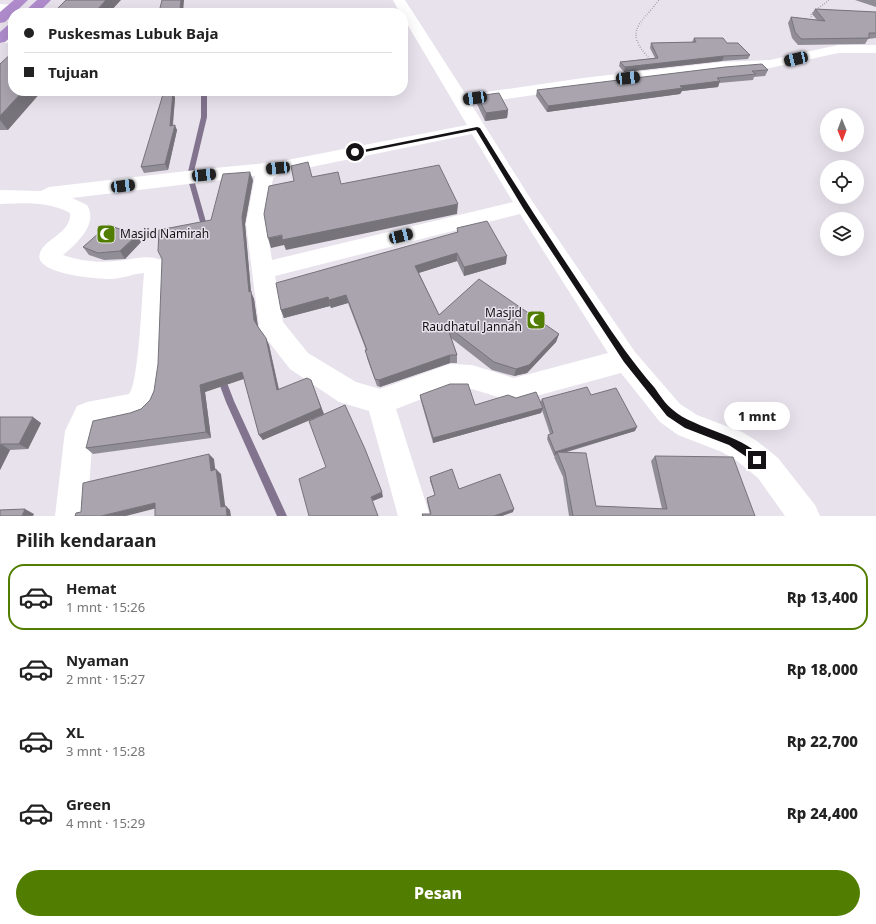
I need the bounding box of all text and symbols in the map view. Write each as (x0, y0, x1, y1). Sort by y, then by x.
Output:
text: Puskesmas Lubuk Baja (48, 23, 218, 43)
car (783, 50, 809, 68)
text: Tujuan (48, 62, 99, 82)
car (615, 71, 641, 85)
car (462, 90, 488, 106)
north arrow (820, 108, 864, 152)
map controls (820, 108, 864, 256)
route start (346, 143, 364, 161)
button: locate (820, 160, 864, 204)
car (266, 161, 290, 175)
car (192, 168, 216, 182)
car (110, 179, 136, 193)
button: layers (820, 212, 864, 256)
mosque icon: Masjid Namirah (95, 223, 117, 245)
place label: Masjid Namirah (120, 225, 209, 242)
car (388, 227, 414, 245)
place label: Masjid Raudhatul Jannah (422, 304, 522, 335)
mosque icon: Masjid Raudhatul Jannah (525, 309, 547, 331)
callout: 1 mnt (724, 402, 790, 430)
text: 1 mnt (738, 407, 776, 425)
route end (748, 451, 766, 469)
text: Pilih kendaraan (16, 528, 156, 552)
text: Hemat (66, 578, 117, 598)
icon: car (18, 579, 54, 615)
text: Rp 13,400 (787, 587, 858, 607)
text: 1 mnt · 15:26 (66, 598, 145, 616)
text: Nyaman (66, 650, 129, 670)
icon: car (18, 651, 54, 687)
text: Rp 18,000 (787, 659, 858, 679)
text: 2 mnt · 15:27 (66, 670, 145, 688)
text: XL (66, 722, 84, 742)
icon: car (18, 723, 54, 759)
text: Rp 22,700 (787, 731, 858, 751)
text: 3 mnt · 15:28 (66, 742, 145, 760)
text: Green (66, 794, 111, 814)
icon: car (18, 795, 54, 831)
text: Rp 24,400 (787, 803, 858, 823)
text: 4 mnt · 15:29 (66, 814, 145, 832)
button: Pesan (16, 870, 860, 916)

